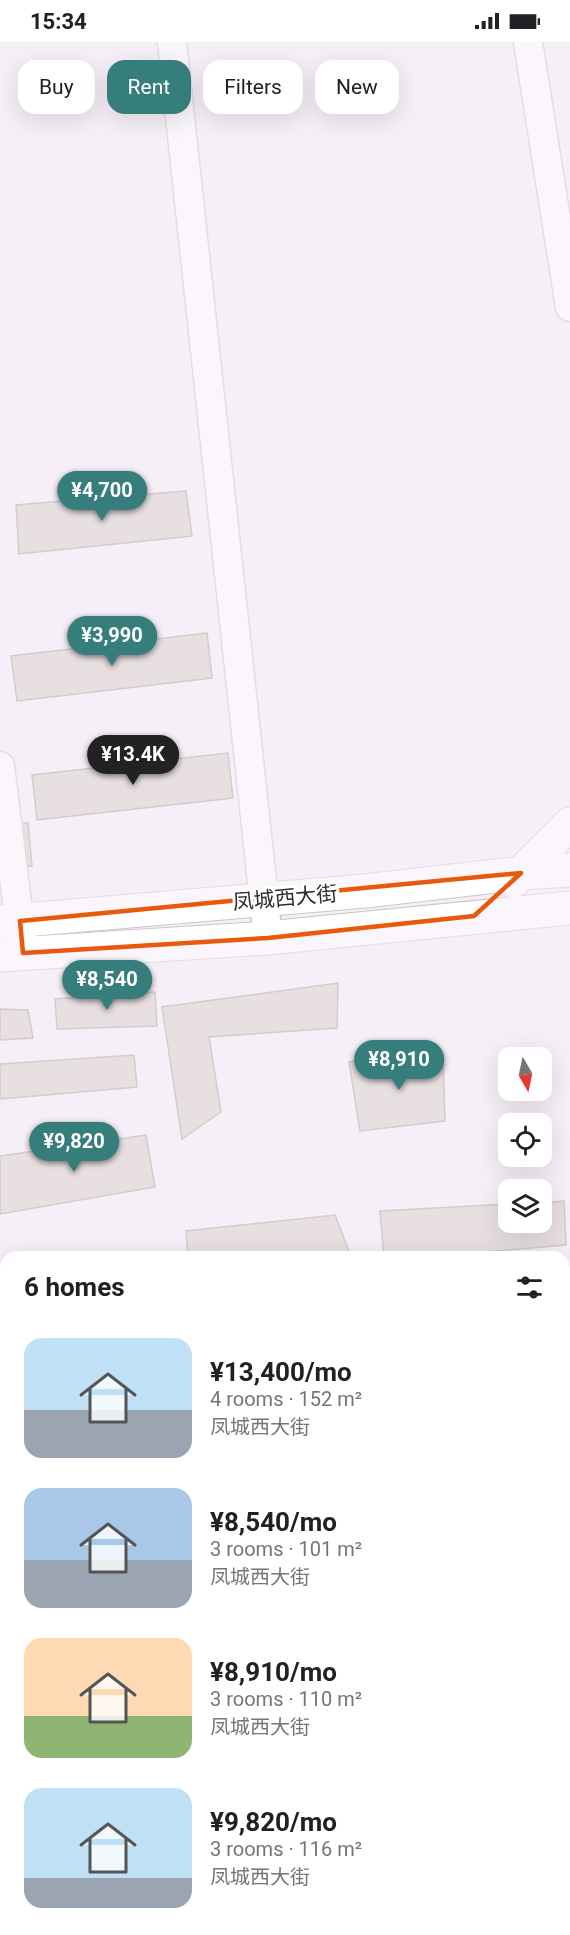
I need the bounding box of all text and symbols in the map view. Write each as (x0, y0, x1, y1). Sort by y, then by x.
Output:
text: 15:34 (30, 9, 87, 34)
chip: Buy (18, 60, 95, 114)
chip: Rent (107, 60, 191, 114)
chip: Filters (203, 60, 303, 114)
chip: New (315, 60, 399, 114)
pin: ¥4,700 (53, 471, 151, 522)
text: ¥4,700 (71, 478, 133, 502)
pin: ¥3,990 (63, 616, 161, 667)
text: ¥3,990 (81, 623, 143, 647)
pin: ¥13.4K (84, 735, 182, 786)
text: ¥13.4K (101, 742, 165, 766)
street label: 凤城西大街 (232, 881, 338, 915)
pin: ¥8,540 (58, 960, 156, 1011)
text: ¥8,540 (76, 967, 138, 991)
pin: ¥8,910 (350, 1040, 448, 1091)
text: ¥8,910 (368, 1047, 430, 1071)
north arrow (498, 1047, 552, 1101)
map controls (498, 1047, 552, 1233)
button: locate (498, 1113, 552, 1167)
pin: ¥9,820 (25, 1122, 123, 1173)
text: ¥9,820 (43, 1129, 105, 1153)
button: layers (498, 1179, 552, 1233)
icon: filters (513, 1271, 546, 1304)
text: 6 homes (24, 1272, 125, 1302)
text: ¥13,400/mo (210, 1357, 352, 1387)
icon: home (72, 1362, 144, 1434)
text: 4 rooms · 152 m² (210, 1387, 362, 1411)
text: 凤城西大街 (210, 1415, 310, 1439)
text: ¥8,540/mo (210, 1507, 337, 1537)
icon: home (72, 1512, 144, 1584)
text: 3 rooms · 101 m² (210, 1537, 362, 1561)
text: 凤城西大街 (210, 1565, 310, 1589)
text: ¥8,910/mo (210, 1657, 337, 1687)
icon: home (72, 1662, 144, 1734)
text: 3 rooms · 110 m² (210, 1687, 362, 1711)
text: 凤城西大街 (210, 1715, 310, 1739)
text: ¥9,820/mo (210, 1807, 337, 1837)
icon: home (72, 1812, 144, 1884)
text: 3 rooms · 116 m² (210, 1837, 362, 1861)
text: 凤城西大街 (210, 1865, 310, 1889)

